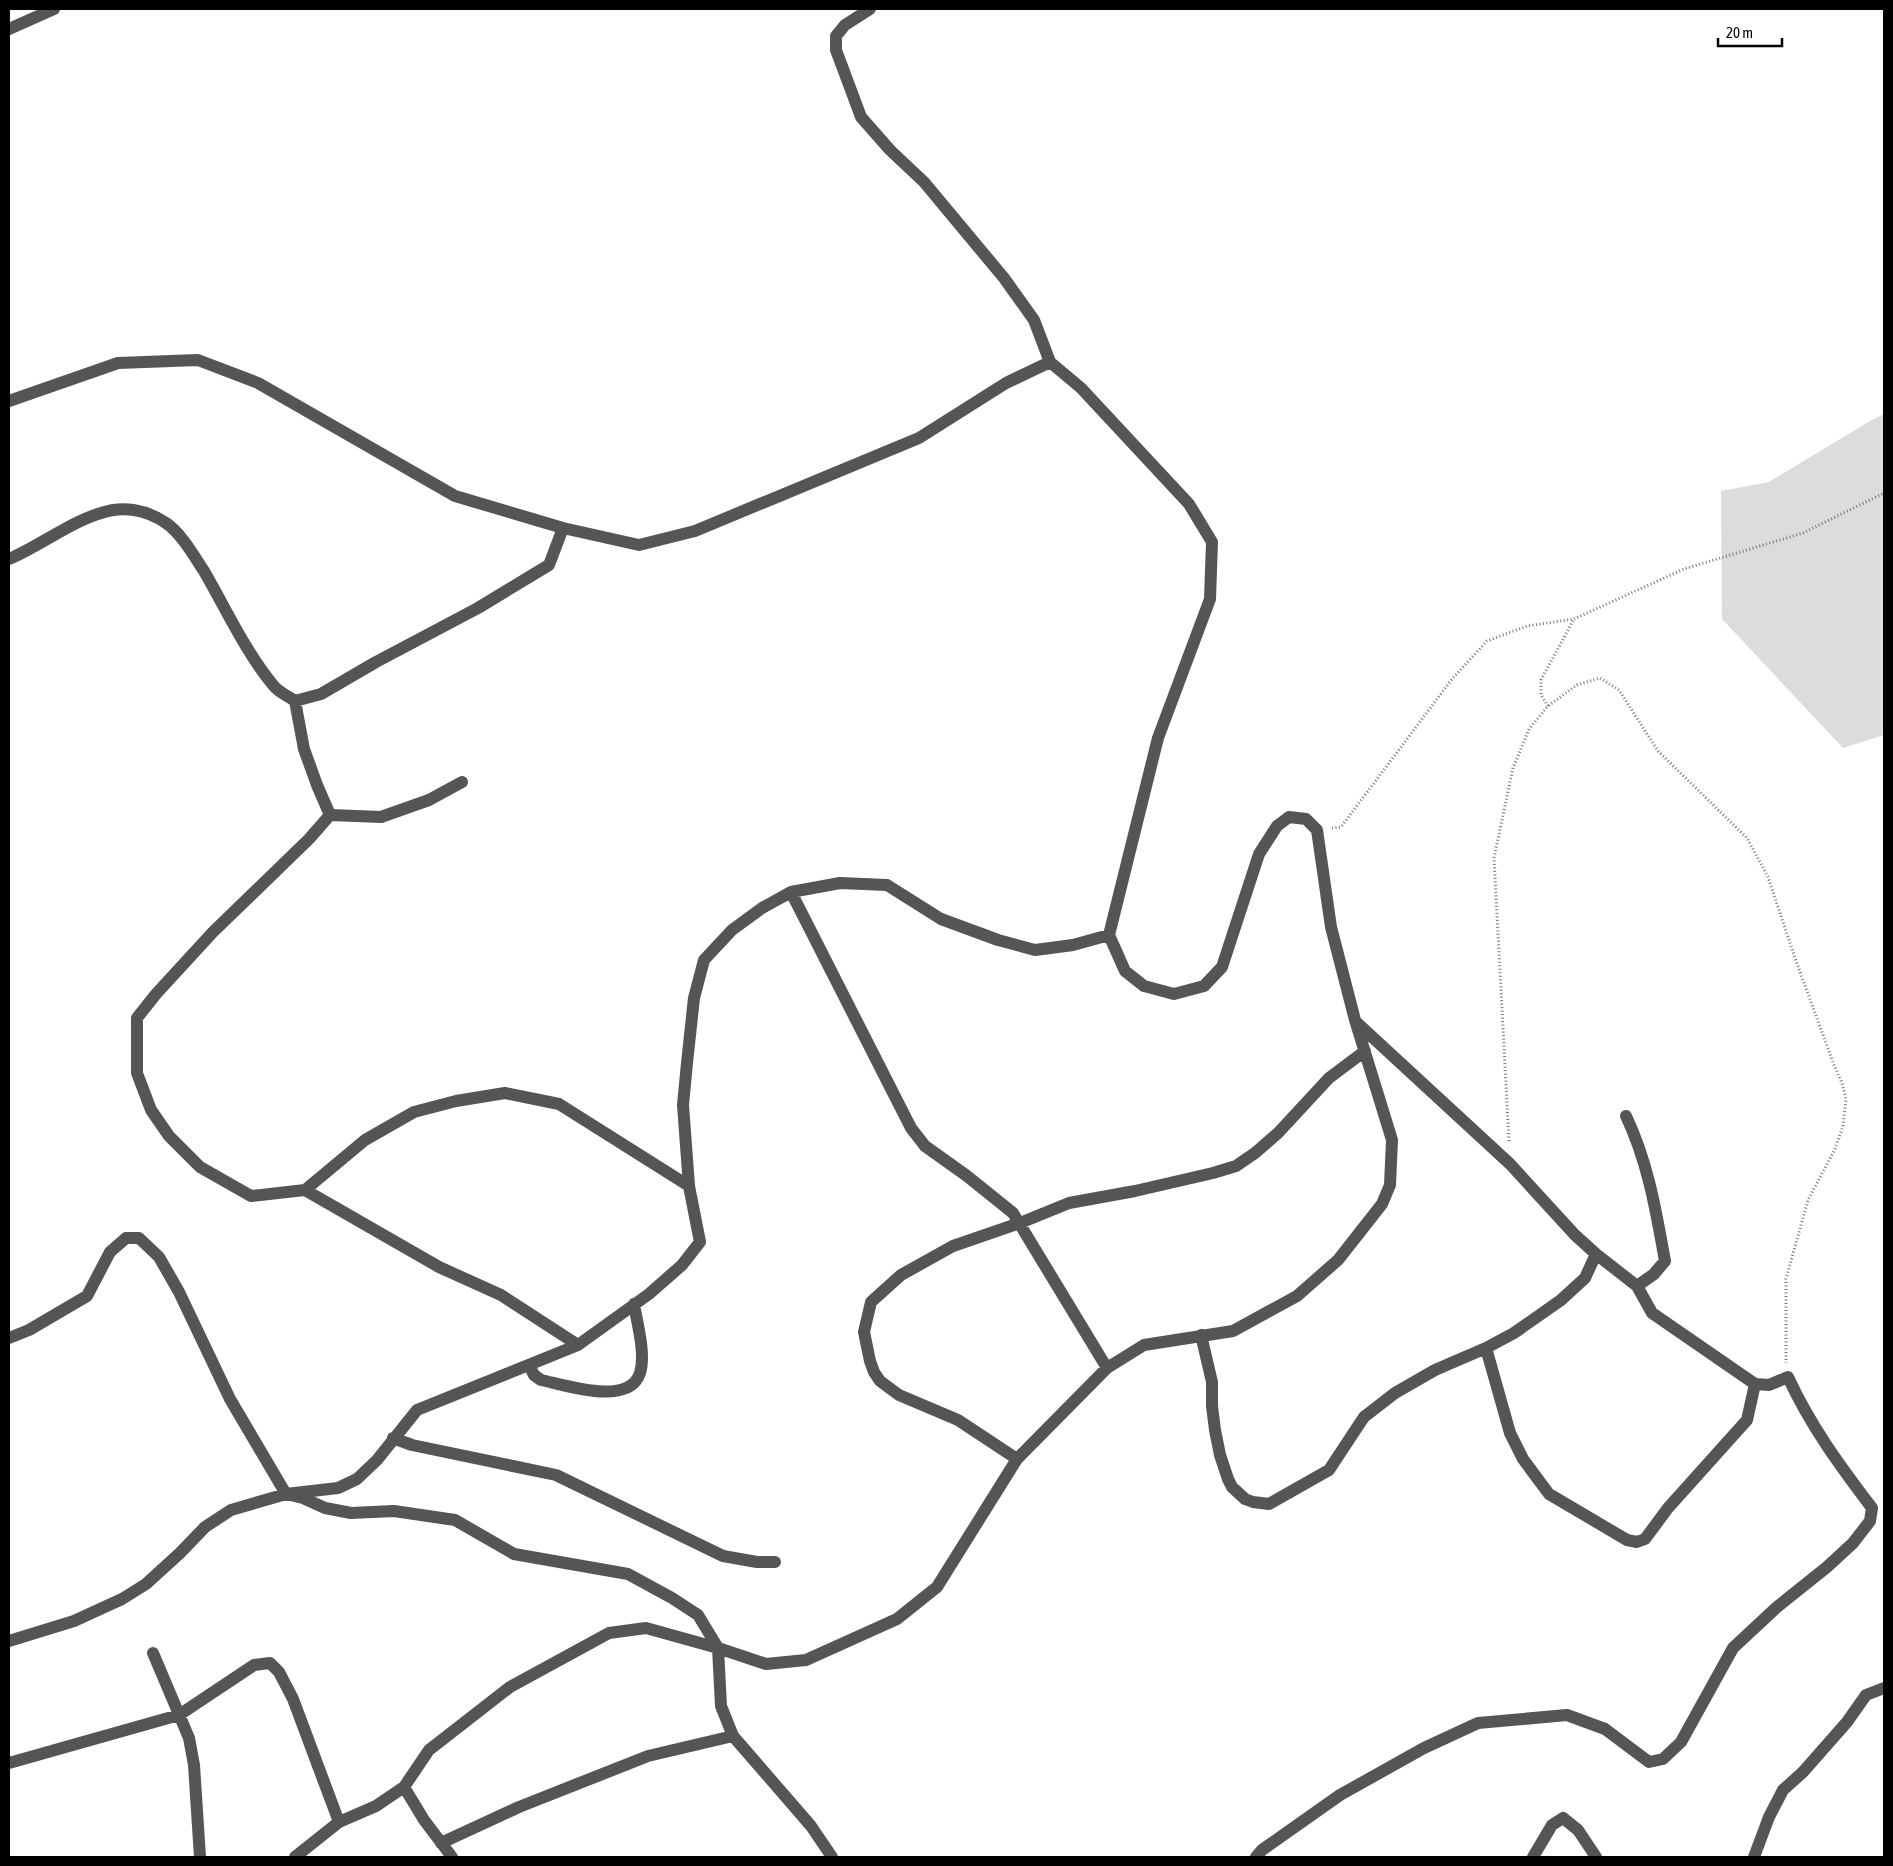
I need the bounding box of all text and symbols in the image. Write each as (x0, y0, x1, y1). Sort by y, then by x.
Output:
scale bar (1718, 15, 1782, 47)
text: 20 m (1726, 24, 1753, 41)

